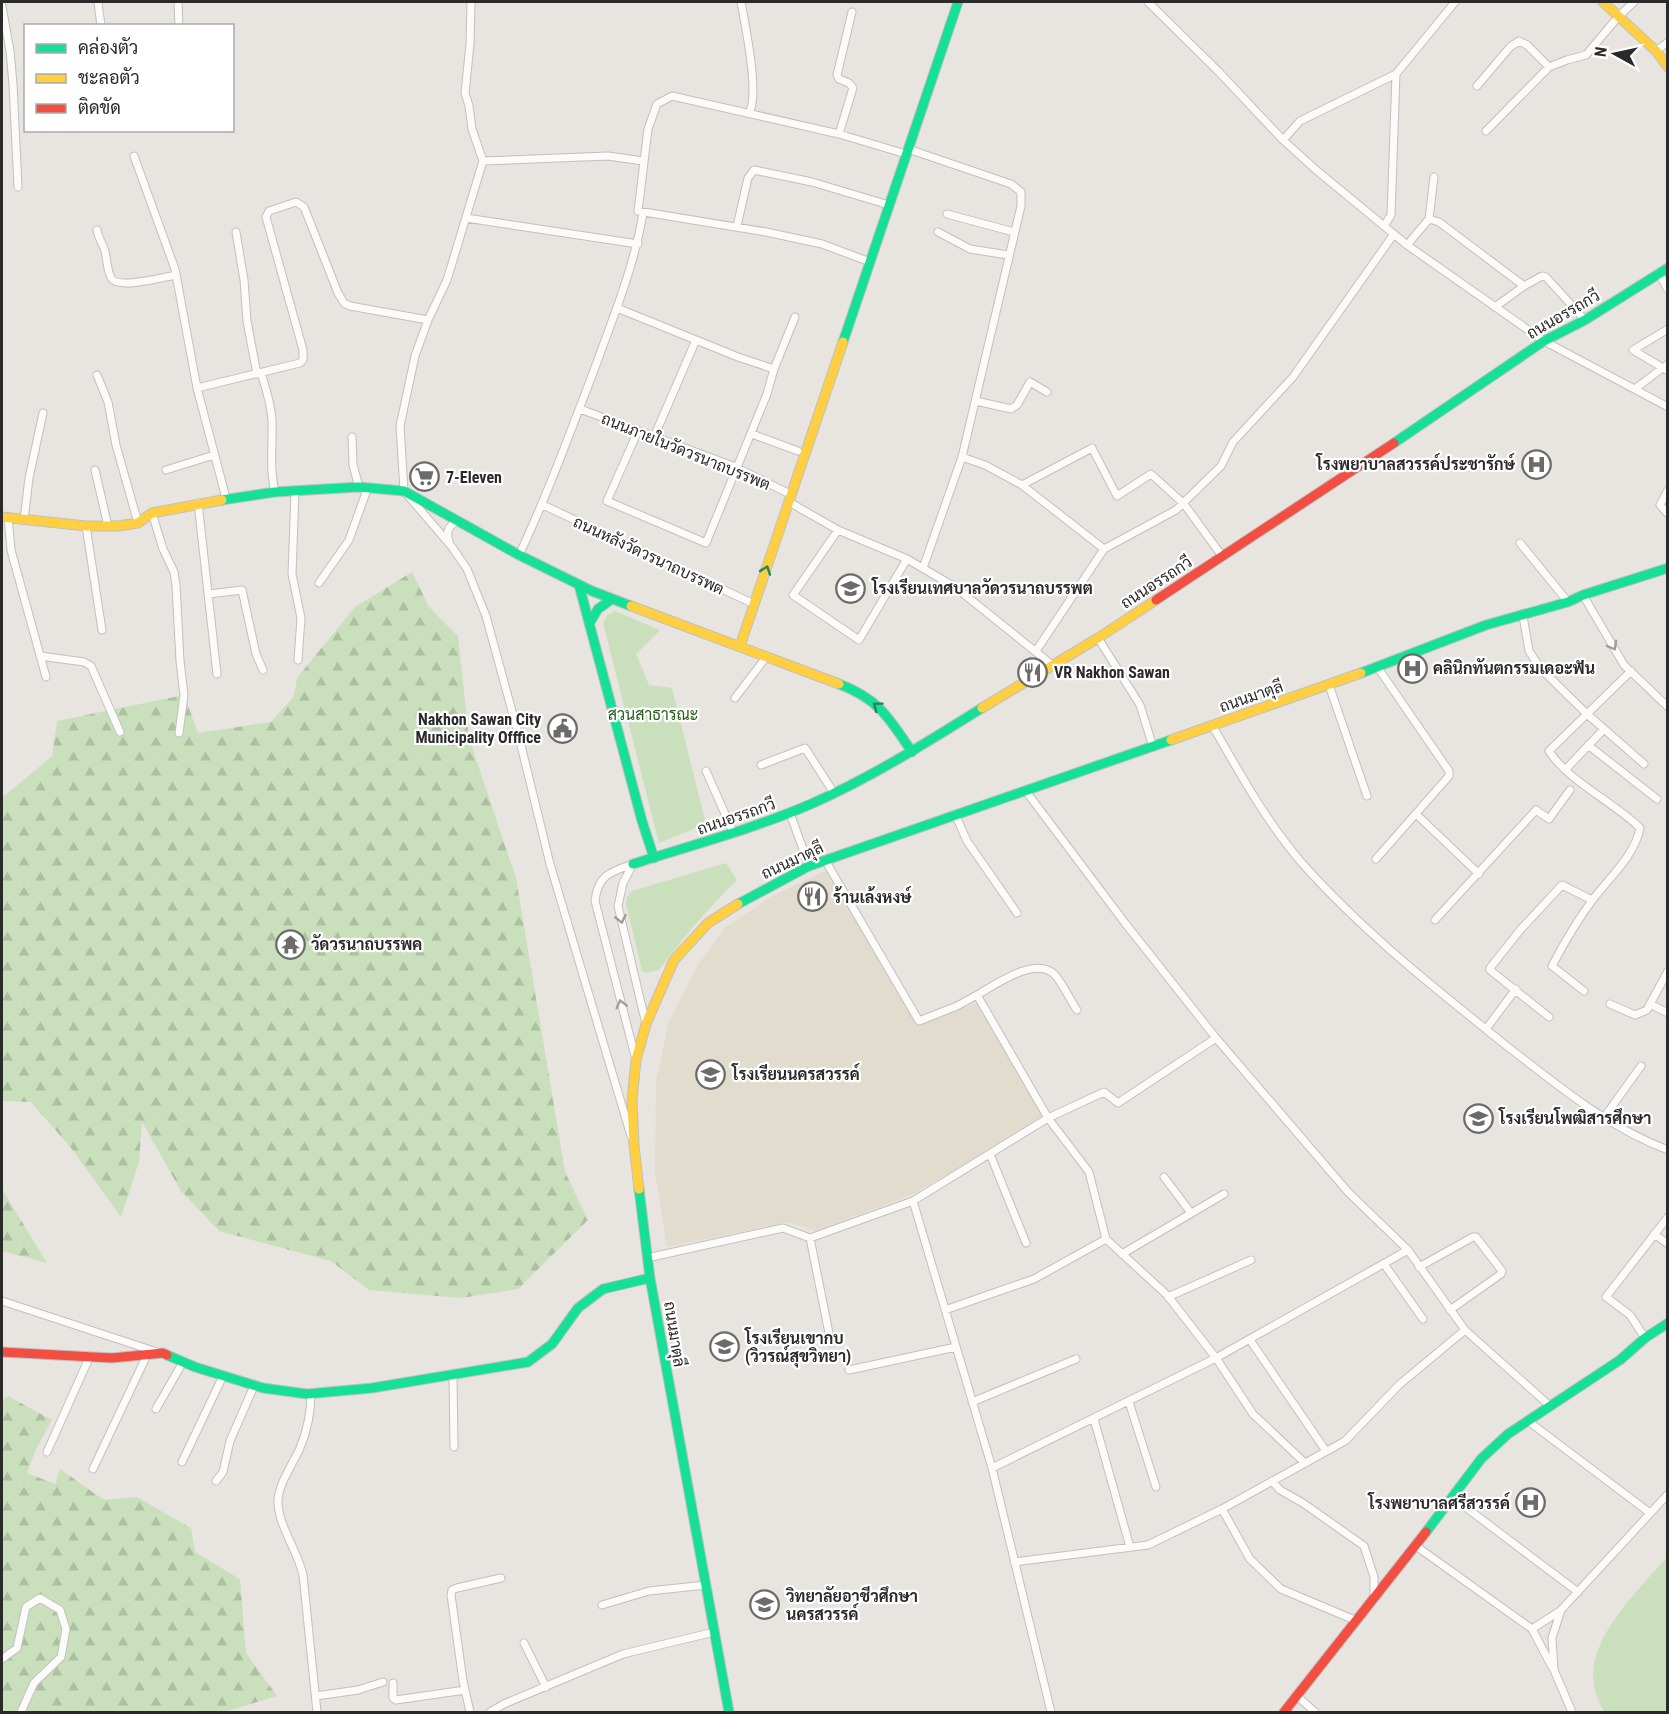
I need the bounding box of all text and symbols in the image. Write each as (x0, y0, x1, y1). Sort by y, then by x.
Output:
legend (24, 24, 234, 132)
north arrow (1585, 24, 1645, 84)
text: คล่องตัว (78, 36, 138, 58)
text: N (1591, 46, 1611, 58)
text: ชะลอตัว (78, 67, 140, 88)
text: ติดขัด (78, 97, 121, 118)
street label: ถนนอรรถกวี (1522, 284, 1603, 343)
street label: ถนนภายในวัดวรนาถบรรพต (599, 407, 774, 494)
hospital icon: โรงพยาบาลสวรรค์ประชารักษ์ (1520, 448, 1552, 480)
place label: โรงพยาบาลสวรรค์ประชารักษ์ (1315, 453, 1516, 474)
supermarket icon: 7-Eleven (409, 461, 441, 493)
place label: 7-Eleven (446, 468, 502, 487)
street label: ถนนหลังวัดวรนาถบรรพต (570, 511, 728, 599)
street label: ถนนอรรถกวี (1116, 551, 1196, 613)
one-way arrow (758, 566, 771, 576)
school or university icon: โรงเรียนเทศบาลวัดวรนาถบรรพต (835, 572, 867, 604)
place label: โรงเรียนเทศบาลวัดวรนาถบรรพต (871, 577, 1093, 598)
one-way arrow (1605, 640, 1617, 650)
hospital icon: คลินิกทันตกรรมเดอะฟัน (1396, 652, 1428, 684)
restaurant icon: VR Nakhon Sawan (1017, 656, 1049, 688)
place label: คลินิกทันตกรรมเดอะฟัน (1433, 658, 1595, 678)
place label: VR Nakhon Sawan (1054, 663, 1170, 682)
street label: ถนนมาตุลี (1216, 675, 1286, 718)
one-way arrow (873, 702, 884, 713)
park label: สวนสาธารณะ (608, 705, 698, 724)
place label: Nakhon Sawan City Municipality Offfice (415, 710, 541, 747)
public building icon: Nakhon Sawan City Municipality Offfice (546, 712, 578, 744)
street label: ถนนอรรถกวี (694, 792, 778, 839)
street label: ถนนมาตุลี (757, 836, 827, 885)
restaurant icon: ร้านเล้งหงษ์ (796, 881, 828, 913)
place label: ร้านเล้งหงษ์ (833, 886, 912, 907)
one-way arrow (614, 914, 627, 924)
temple icon: วัดวรนาถบรรพค (274, 928, 306, 960)
place label: วัดวรนาถบรรพค (311, 934, 422, 954)
one-way arrow (615, 999, 628, 1009)
school or university icon: โรงเรียนนครสวรรค์ (695, 1058, 727, 1090)
place label: โรงเรียนนครสวรรค์ (731, 1063, 860, 1084)
school or university icon: โรงเรียนโพฒิสารศึกษา (1462, 1102, 1494, 1134)
place label: โรงเรียนโพฒิสารศึกษา (1498, 1107, 1652, 1128)
street label: ถนนมาตุลี (658, 1300, 691, 1369)
place label: โรงเรียนเขากบ (วิวรณ์สุขวิทยา) (744, 1327, 851, 1368)
school or university icon: โรงเรียนเขากบ (วิวรณ์สุขวิทยา) (708, 1331, 740, 1363)
hospital icon: โรงพยาบาลศรีสวรรค์ (1515, 1487, 1547, 1519)
place label: โรงพยาบาลศรีสวรรค์ (1367, 1492, 1511, 1513)
place label: วิทยาลัยอาชีวศึกษา นครสวรรค์ (785, 1586, 918, 1624)
school or university icon: วิทยาลัยอาชีวศึกษา นครสวรรค์ (749, 1589, 781, 1621)

